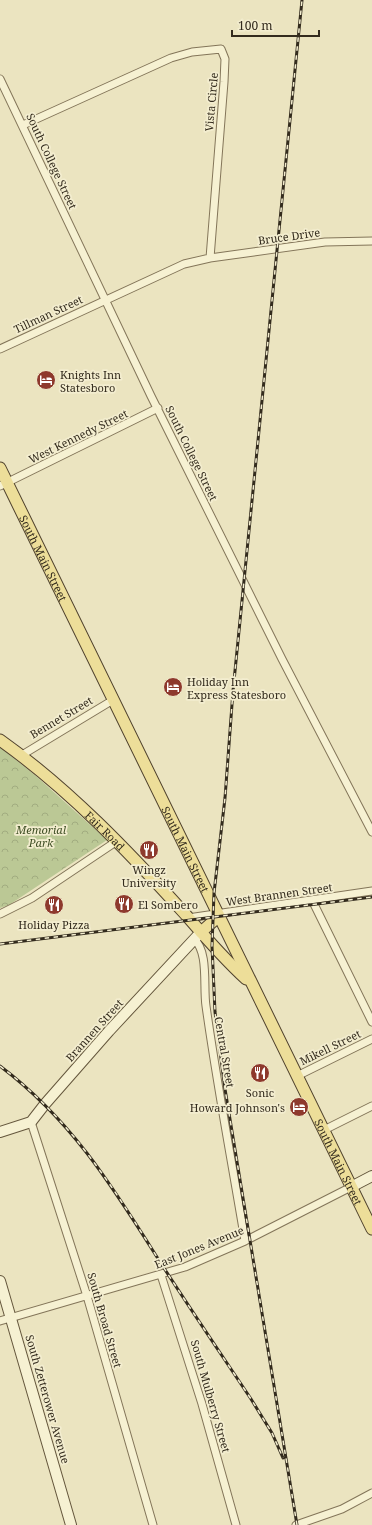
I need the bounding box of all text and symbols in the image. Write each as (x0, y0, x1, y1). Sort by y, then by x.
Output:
scale bar (232, 12, 319, 38)
text: 100 m (238, 17, 273, 34)
street label: Vista Circle (201, 72, 221, 132)
street label: South College Street (23, 111, 81, 211)
street label: Bruce Drive (257, 224, 321, 248)
street label: Tillman Street (11, 291, 85, 337)
place label: Knights Inn Statesboro (60, 367, 121, 395)
hotel icon: Knights Inn Statesboro (35, 369, 57, 391)
street label: South College Street (162, 403, 222, 503)
street label: West Kennedy Street (26, 405, 130, 466)
street label: South Main Street (17, 512, 71, 603)
place label: Holiday Inn Express Statesboro (187, 674, 286, 702)
hotel icon: Holiday Inn Express Statesboro (162, 676, 184, 698)
street label: Bennet Street (27, 692, 95, 742)
street label: South Main Street (159, 803, 214, 894)
street label: Fair Road (82, 807, 129, 853)
park label: Memorial Park (15, 822, 67, 850)
restaurant icon: Wingz University (138, 839, 160, 861)
place label: Wingz University (122, 862, 177, 890)
street label: West Brannen Street (225, 879, 333, 909)
restaurant icon: El Sombero (113, 893, 135, 915)
restaurant icon: Holiday Pizza (43, 894, 65, 916)
place label: El Sombero (138, 897, 198, 912)
place label: Holiday Pizza (18, 917, 90, 932)
street label: Brannen Street (62, 996, 126, 1064)
street label: Central Street (211, 1015, 239, 1089)
street label: Mikell Street (297, 1026, 363, 1068)
restaurant icon: Sonic (249, 1062, 271, 1084)
place label: Sonic (246, 1085, 274, 1100)
hotel icon: Howard Johnson's (288, 1096, 310, 1118)
place label: Howard Johnson's (190, 1100, 285, 1115)
street label: South Main Street (312, 1116, 366, 1207)
street label: East Jones Avenue (152, 1222, 246, 1272)
street label: South Broad Street (84, 1271, 126, 1369)
street label: South Zetterower Avenue (22, 1333, 74, 1465)
street label: South Mulberry Street (188, 1338, 234, 1454)

